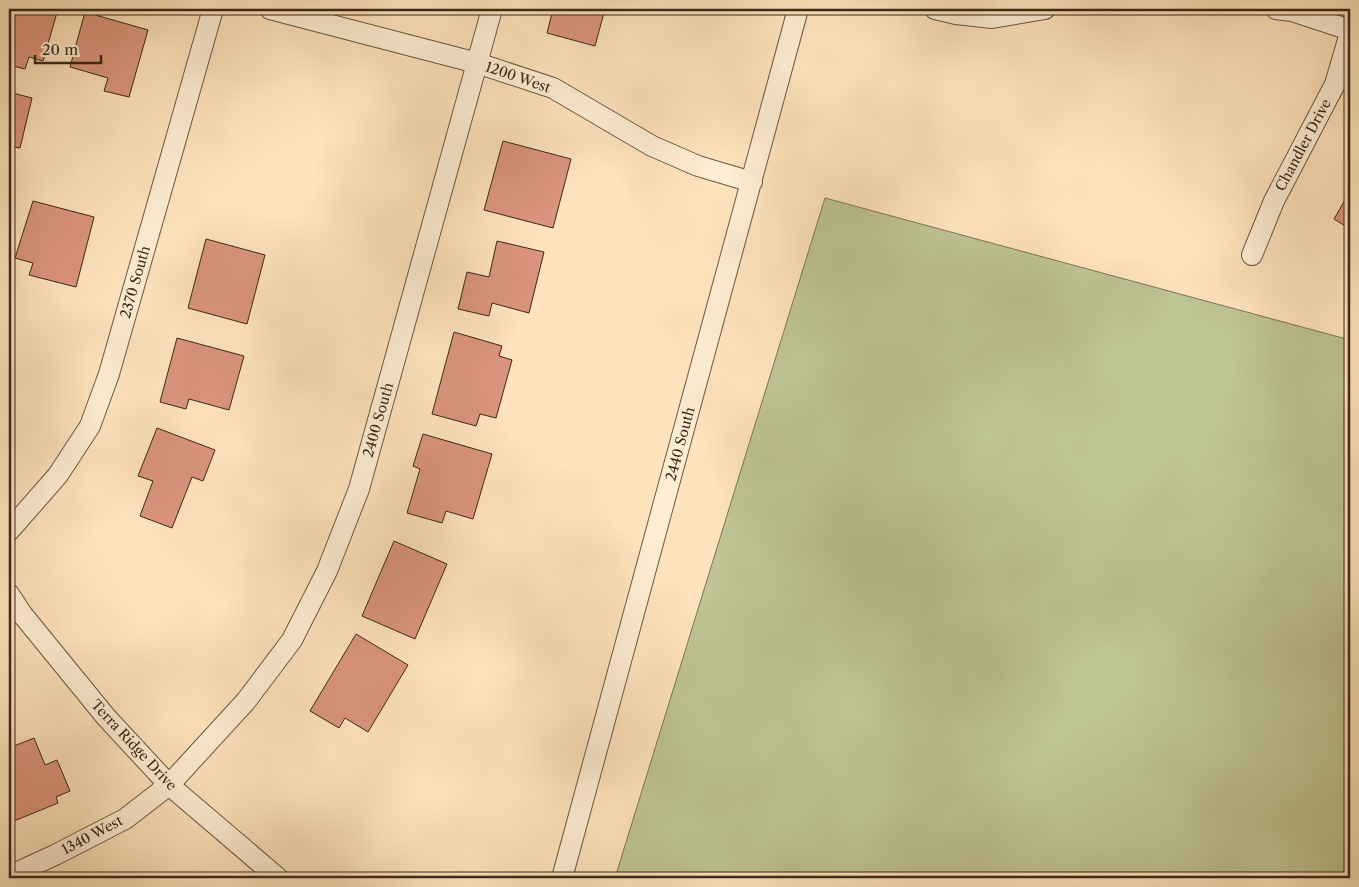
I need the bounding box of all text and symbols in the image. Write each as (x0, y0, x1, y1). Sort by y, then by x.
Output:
scale bar (35, 32, 101, 64)
text: 20 m (42, 40, 78, 59)
street label: 1200 West (483, 57, 553, 97)
street label: Chandler Drive (1271, 96, 1335, 194)
street label: 2370 South (116, 243, 154, 320)
street label: 2400 South (359, 380, 397, 459)
street label: 2440 South (661, 405, 699, 483)
street label: Terra Ridge Drive (87, 696, 181, 794)
street label: 1340 West (58, 811, 126, 859)

